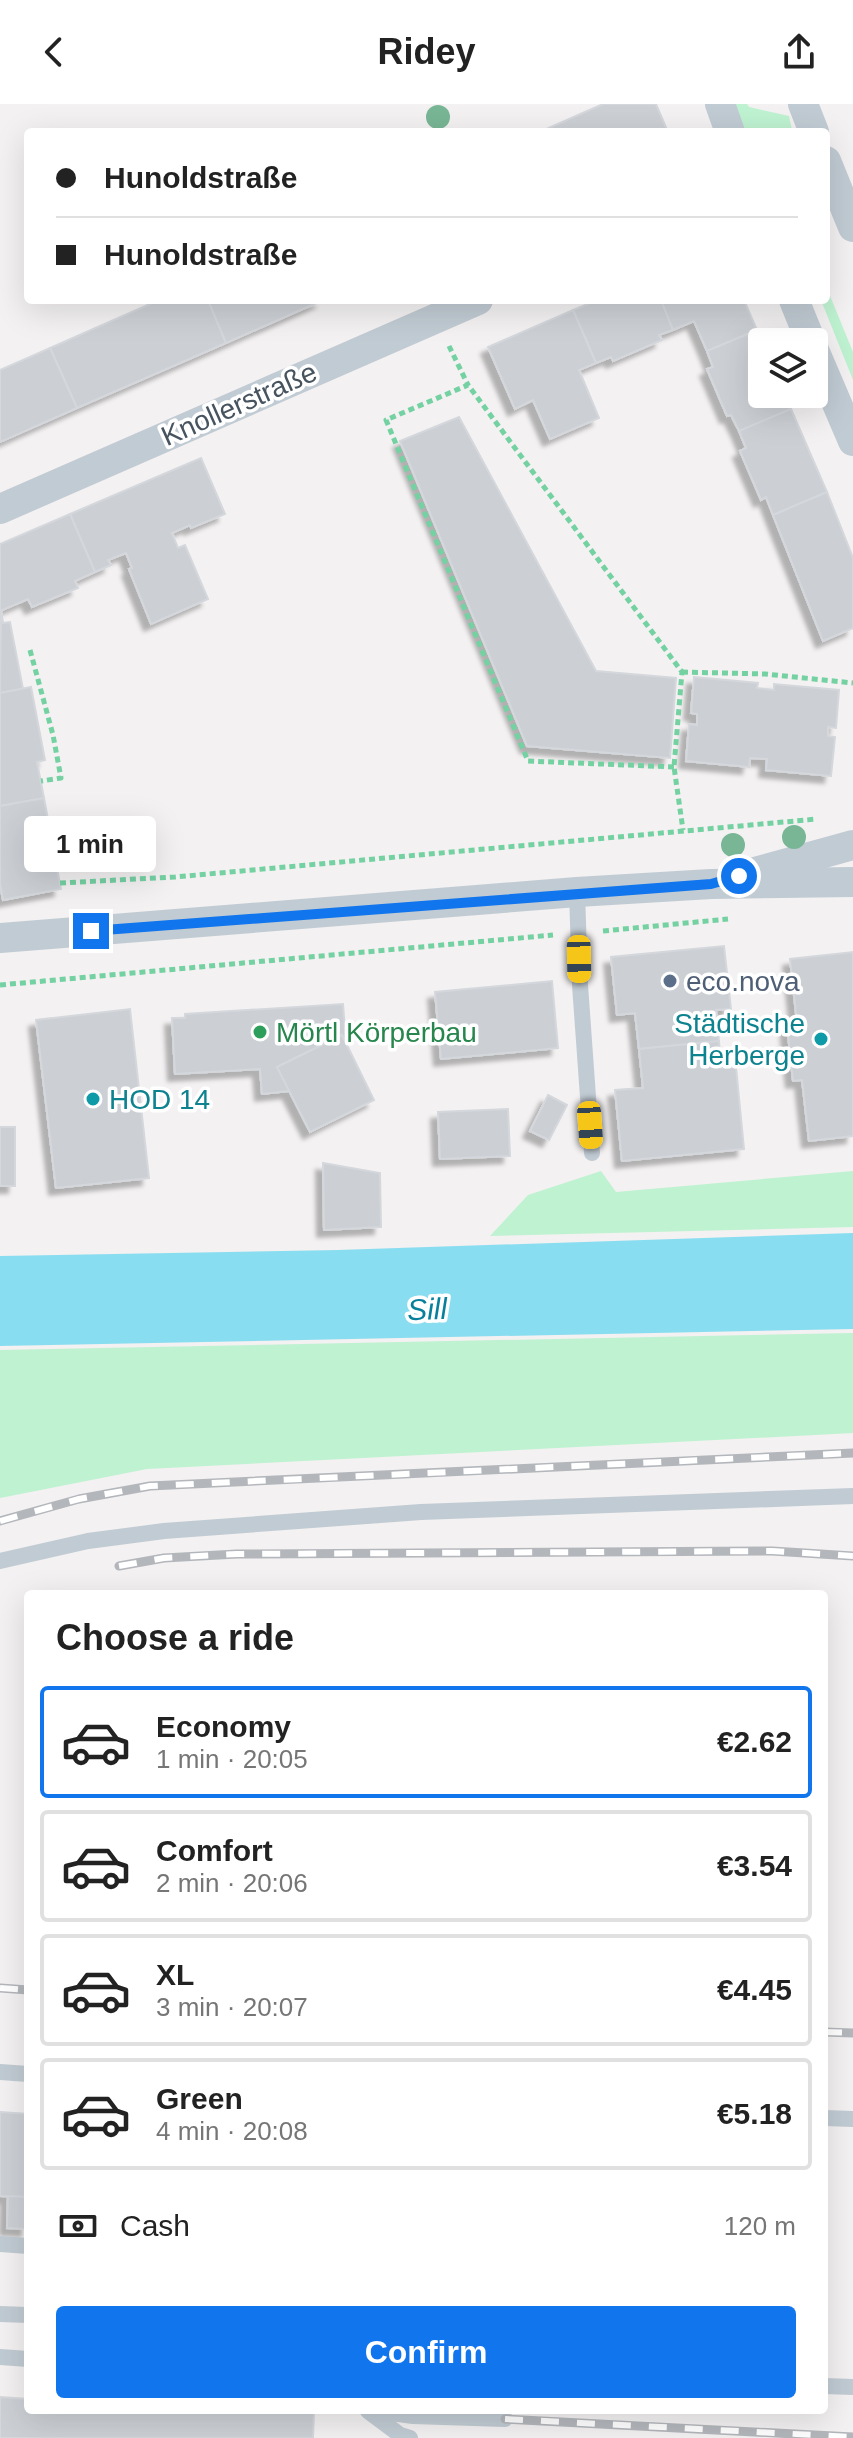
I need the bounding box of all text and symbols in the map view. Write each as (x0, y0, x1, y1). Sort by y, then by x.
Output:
icon: back (32, 30, 76, 74)
icon: share (777, 30, 821, 74)
text: Ridey (377, 31, 476, 72)
text: Hunoldstraße (104, 161, 297, 194)
text: Hunoldstraße (104, 238, 297, 271)
map controls (748, 328, 828, 408)
button: layers (748, 328, 828, 408)
street label: Knollerstraße (157, 356, 321, 452)
callout: 1 min (25, 815, 157, 871)
text: 1 min (56, 829, 124, 859)
route start (721, 858, 757, 894)
route end (73, 913, 109, 949)
car (567, 935, 591, 983)
place label: eco.nova (686, 966, 800, 997)
marker: eco.nova (661, 972, 679, 990)
place label: Städtische Herberge (674, 1008, 805, 1071)
place label: Mörtl Körperbau (276, 1017, 477, 1048)
marker: Mörtl Körperbau (251, 1023, 269, 1041)
marker: Städtische Herberge (812, 1030, 830, 1048)
place label: HOD 14 (109, 1084, 210, 1115)
marker: HOD 14 (84, 1090, 102, 1108)
car (576, 1100, 604, 1150)
water label: Sill (406, 1292, 449, 1326)
text: Choose a ride (56, 1617, 294, 1658)
icon: car (60, 1706, 132, 1778)
text: Economy (156, 1710, 291, 1743)
text: €2.62 (717, 1725, 792, 1758)
text: 1 min · 20:05 (156, 1744, 308, 1774)
icon: car (60, 1830, 132, 1902)
text: Comfort (156, 1834, 273, 1867)
text: €3.54 (717, 1849, 792, 1882)
text: 2 min · 20:06 (156, 1868, 308, 1898)
icon: car (60, 1954, 132, 2026)
text: XL (156, 1958, 194, 1991)
text: €4.45 (717, 1973, 792, 2006)
text: 3 min · 20:07 (156, 1992, 308, 2022)
icon: car (60, 2078, 132, 2150)
text: Green (156, 2082, 243, 2115)
text: €5.18 (717, 2097, 792, 2130)
text: 4 min · 20:08 (156, 2116, 308, 2146)
icon: cash (56, 2204, 100, 2248)
text: Cash (120, 2209, 190, 2242)
text: 120 m (724, 2211, 796, 2241)
button: Confirm (56, 2306, 796, 2398)

